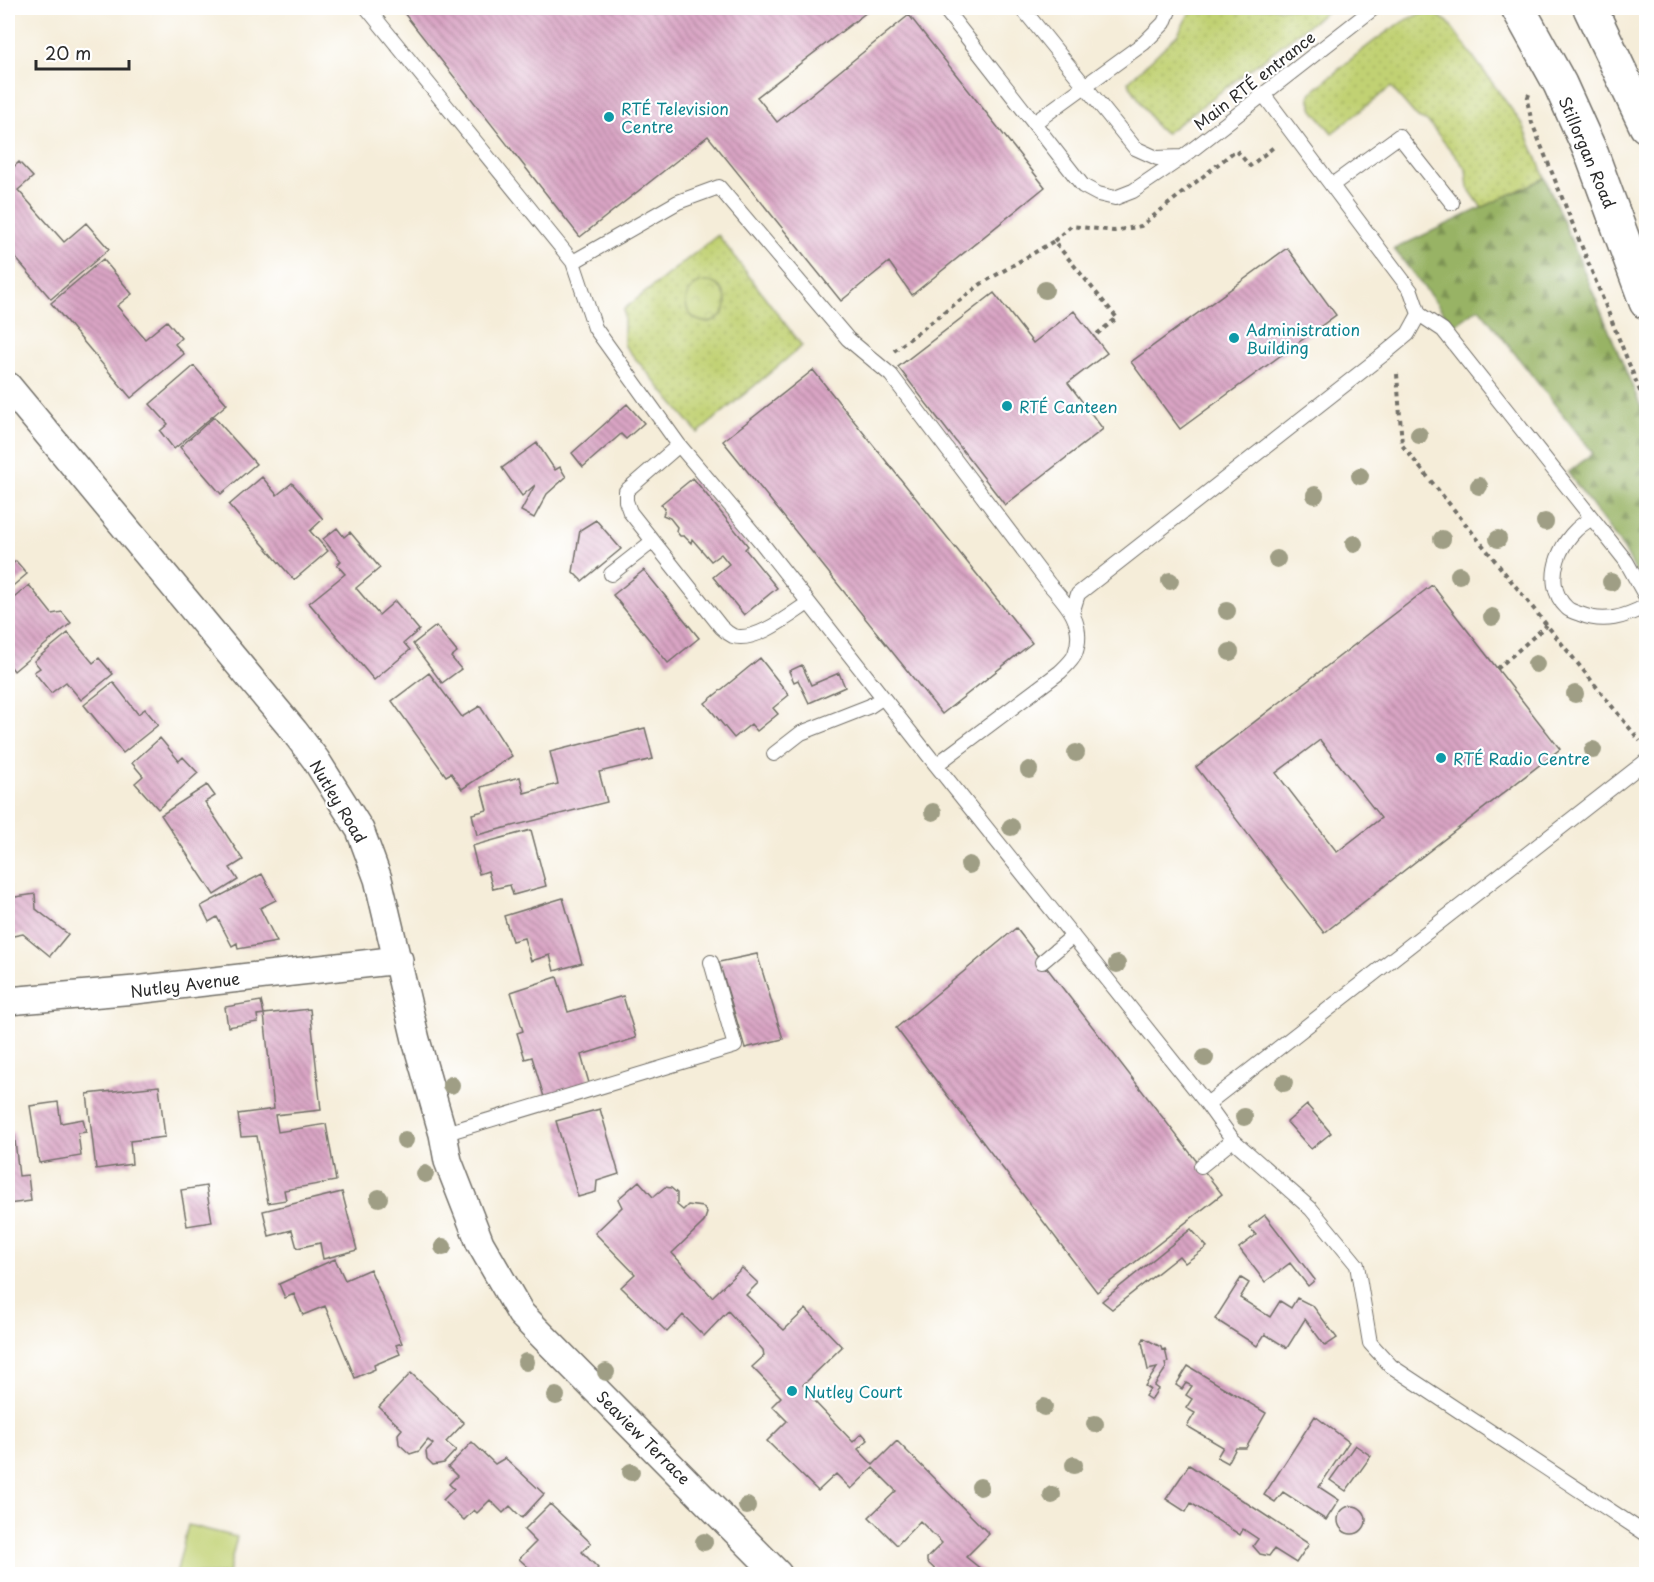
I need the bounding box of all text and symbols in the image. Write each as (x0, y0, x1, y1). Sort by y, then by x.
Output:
street label: Main RTÉ entrance (1188, 25, 1320, 135)
scale bar (36, 33, 129, 71)
text: 20 m (45, 39, 91, 66)
street label: Stillorgan Road (1554, 92, 1622, 212)
place label: RTÉ Television Centre (621, 96, 729, 138)
marker: RTÉ Television Centre (602, 110, 616, 124)
place label: Administration Building (1246, 317, 1360, 359)
marker: Administration Building (1227, 331, 1241, 345)
place label: RTÉ Canteen (1019, 394, 1118, 418)
marker: RTÉ Canteen (1000, 399, 1014, 413)
place label: RTÉ Radio Centre (1453, 746, 1590, 770)
marker: RTÉ Radio Centre (1434, 751, 1448, 765)
street label: Nutley Road (305, 755, 373, 847)
street label: Nutley Avenue (129, 965, 241, 1003)
place label: Nutley Court (804, 1379, 903, 1403)
marker: Nutley Court (785, 1384, 799, 1398)
street label: Seaview Terrace (592, 1385, 696, 1489)

